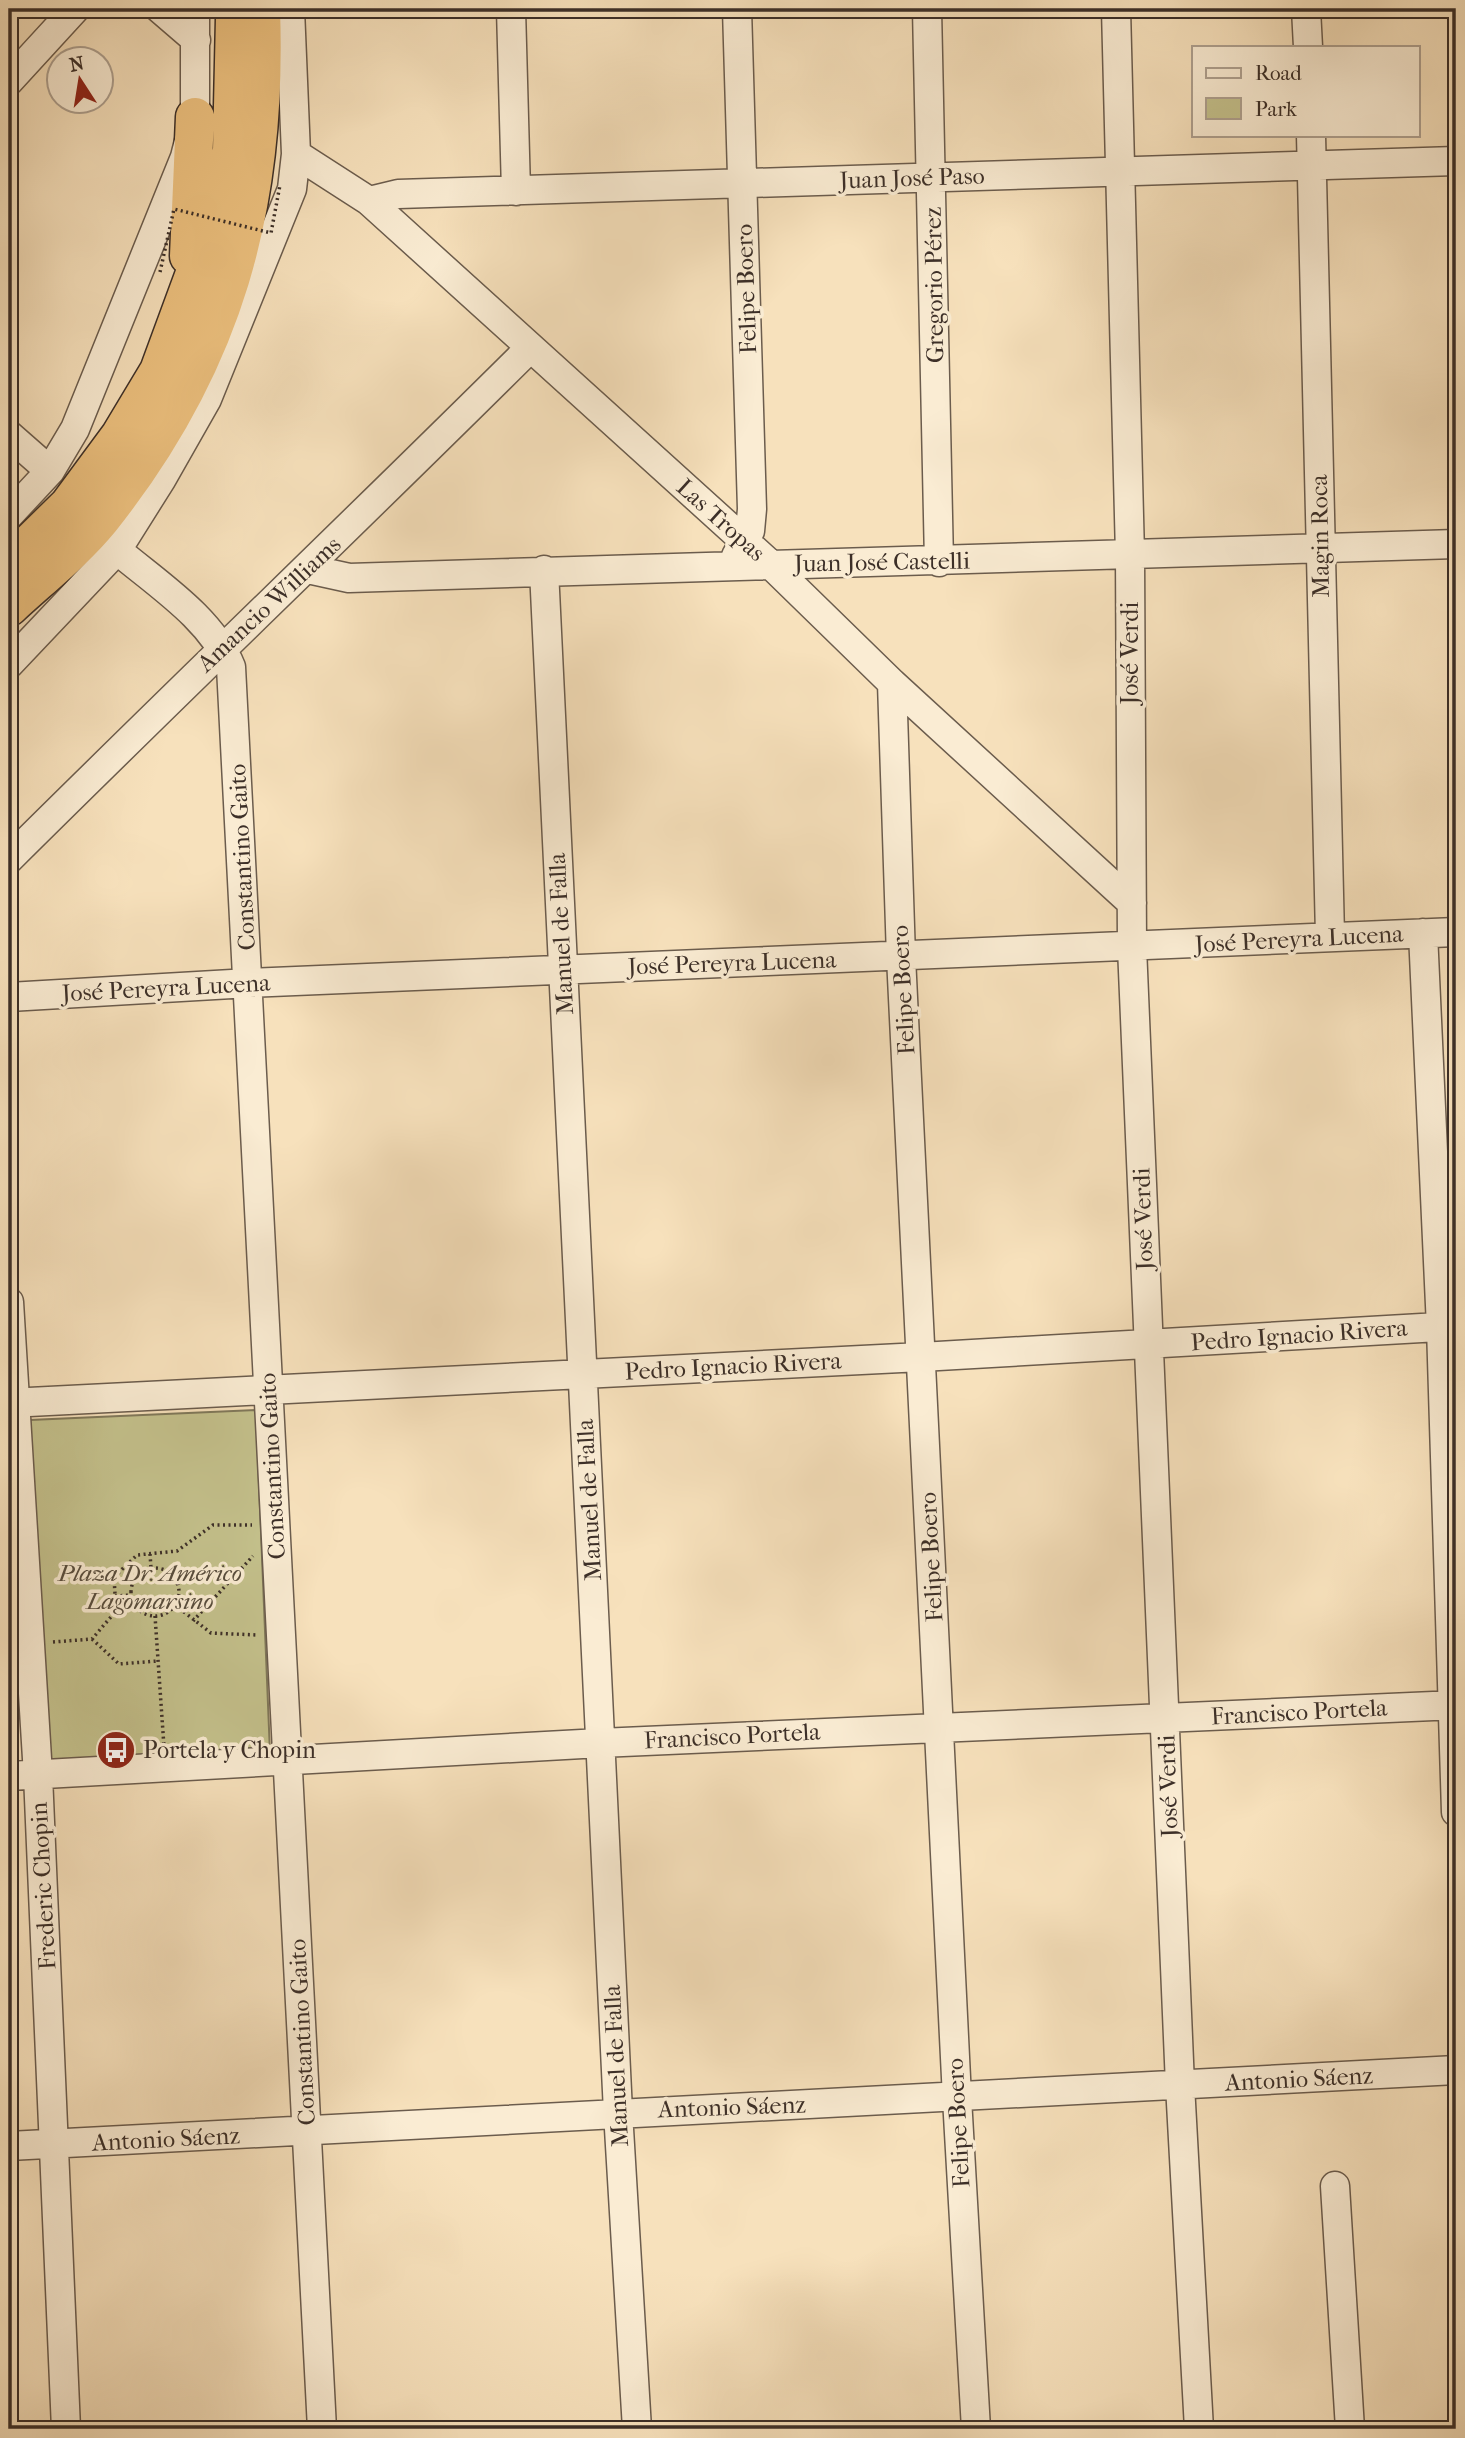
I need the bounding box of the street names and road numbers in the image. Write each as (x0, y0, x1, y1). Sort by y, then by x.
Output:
street label: Juan José Paso (837, 161, 985, 195)
street label: Gregorio Pérez (919, 206, 949, 363)
street label: Felipe Boero (730, 223, 762, 355)
street label: Las Tropas (671, 473, 771, 567)
street label: Magin Roca (1305, 473, 1335, 598)
street label: Amancio Williams (191, 530, 347, 678)
street label: Juan José Castelli (792, 546, 970, 578)
street label: José Verdi (1116, 602, 1144, 706)
street label: Constantino Gaito (223, 763, 261, 951)
street label: Manuel de Falla (543, 851, 579, 1016)
street label: José Pereyra Lucena (1192, 920, 1405, 959)
street label: Felipe Boero (886, 924, 920, 1056)
street label: José Pereyra Lucena (625, 945, 838, 981)
street label: José Pereyra Lucena (59, 969, 272, 1008)
street label: José Verdi (1127, 1167, 1159, 1273)
street label: Pedro Ignacio Rivera (1190, 1313, 1409, 1357)
street label: Pedro Ignacio Rivera (624, 1346, 843, 1386)
street label: Constantino Gaito (253, 1372, 291, 1560)
street label: Manuel de Falla (571, 1417, 607, 1582)
street label: Felipe Boero (914, 1491, 948, 1623)
street label: Francisco Portela (1210, 1693, 1389, 1731)
street label: Francisco Portela (643, 1717, 822, 1755)
street label: José Verdi (1152, 1734, 1184, 1840)
street label: Frederic Chopin (25, 1801, 61, 1971)
street label: Constantino Gaito (283, 1938, 321, 2126)
street label: Manuel de Falla (598, 1983, 634, 2148)
street label: Felipe Boero (941, 2057, 975, 2189)
street label: Antonio Sáenz (1223, 2061, 1374, 2097)
street label: Antonio Sáenz (657, 2090, 807, 2124)
street label: Antonio Sáenz (90, 2121, 241, 2157)

